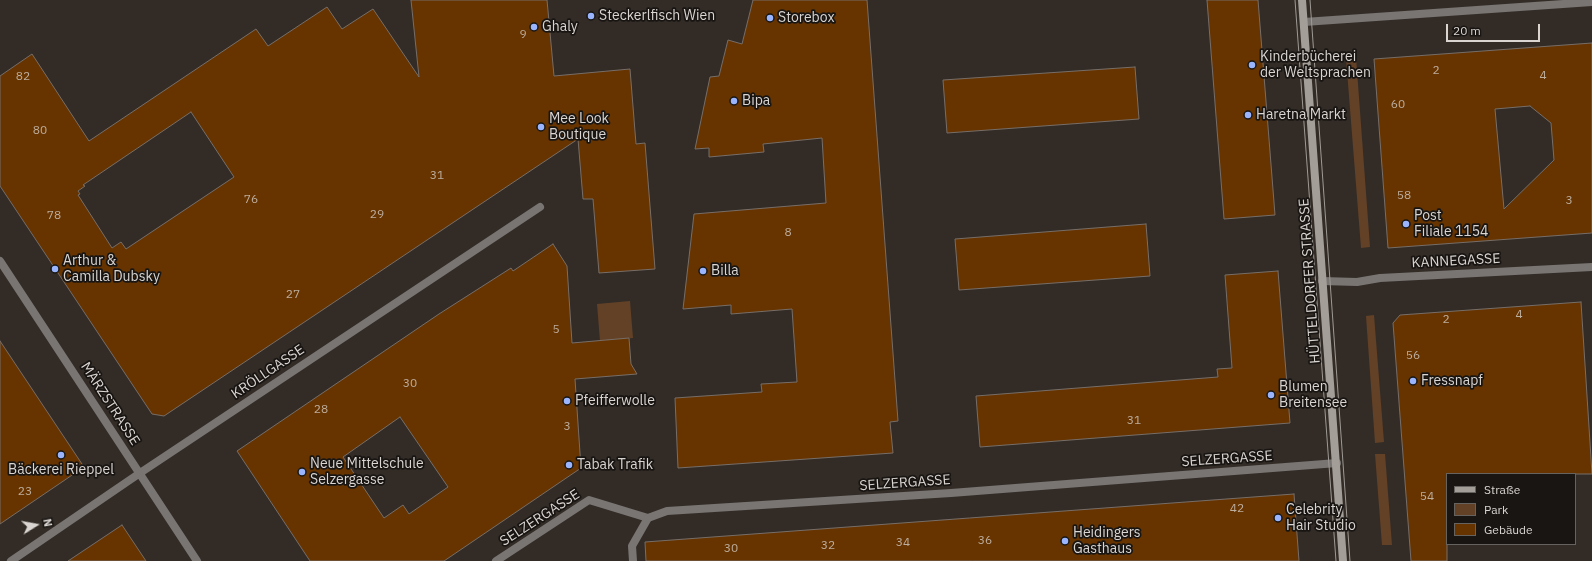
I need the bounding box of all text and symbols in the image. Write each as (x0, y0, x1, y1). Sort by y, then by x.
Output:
place label: Steckerlfisch Wien (599, 8, 715, 24)
place label: Storebox (778, 10, 834, 26)
marker: Steckerlfisch Wien (586, 11, 596, 21)
marker: Storebox (765, 13, 775, 23)
scale bar (1448, 16, 1542, 42)
place label: Ghaly (542, 19, 578, 35)
marker: Ghaly (529, 22, 539, 32)
text: 20 m (1453, 23, 1481, 38)
house number: 9 (519, 28, 527, 42)
place label: Kinderbücherei der Weltsprachen (1260, 49, 1371, 82)
marker: Kinderbücherei der Weltsprachen (1247, 60, 1257, 70)
house number: 2 (1432, 64, 1440, 78)
house number: 4 (1539, 69, 1547, 83)
house number: 82 (16, 70, 30, 84)
place label: Bipa (742, 93, 770, 109)
marker: Bipa (729, 96, 739, 106)
house number: 60 (1391, 98, 1405, 112)
place label: Haretna Markt (1256, 107, 1346, 123)
marker: Haretna Markt (1243, 110, 1253, 120)
place label: Mee Look Boutique (549, 111, 609, 144)
marker: Mee Look Boutique (536, 122, 546, 132)
house number: 80 (33, 124, 47, 138)
house number: 31 (430, 169, 444, 183)
house number: 58 (1397, 189, 1411, 203)
house number: 76 (244, 193, 258, 207)
house number: 3 (1565, 194, 1573, 208)
street label: HÜTTELDORFER STRASSE (1296, 198, 1324, 364)
house number: 29 (370, 208, 384, 222)
place label: Post Filiale 1154 (1414, 208, 1489, 240)
house number: 78 (47, 209, 61, 223)
marker: Post Filiale 1154 (1401, 219, 1411, 229)
house number: 8 (784, 226, 792, 240)
street label: KANNEGASSE (1411, 250, 1501, 272)
place label: Arthur & Camilla Dubsky (63, 253, 160, 286)
place label: Billa (711, 263, 739, 279)
marker: Arthur & Camilla Dubsky (50, 264, 60, 274)
marker: Billa (698, 266, 708, 276)
house number: 27 (286, 288, 300, 302)
house number: 4 (1515, 308, 1523, 322)
house number: 2 (1442, 313, 1450, 327)
house number: 5 (552, 323, 560, 337)
street label: KRÖLLGASSE (228, 341, 308, 403)
house number: 56 (1406, 349, 1420, 363)
street label: MÄRZSTRASSE (77, 359, 143, 449)
place label: Fressnapf (1421, 373, 1483, 389)
marker: Fressnapf (1408, 376, 1418, 386)
house number: 30 (403, 377, 417, 391)
place label: Blumen Breitensee (1279, 379, 1347, 412)
marker: Blumen Breitensee (1266, 390, 1276, 400)
place label: Pfeifferwolle (575, 393, 655, 409)
marker: Pfeifferwolle (562, 396, 572, 406)
house number: 28 (314, 403, 328, 417)
house number: 31 (1127, 414, 1141, 428)
house number: 3 (563, 420, 571, 434)
street label: SELZERGASSE (1181, 447, 1273, 471)
marker: Bäckerei Rieppel (56, 450, 66, 460)
place label: Neue Mittelschule Selzergasse (310, 456, 424, 488)
place label: Tabak Trafik (577, 457, 653, 473)
marker: Tabak Trafik (564, 460, 574, 470)
place label: Bäckerei Rieppel (8, 462, 114, 478)
marker: Neue Mittelschule Selzergasse (297, 467, 307, 477)
street label: SELZERGASSE (859, 471, 951, 495)
legend (1446, 473, 1576, 545)
text: Straße (1484, 482, 1520, 497)
house number: 23 (18, 485, 32, 499)
street label: SELZERGASSE (497, 486, 583, 550)
house number: 54 (1420, 490, 1434, 504)
house number: 42 (1230, 502, 1244, 516)
place label: Celebrity Hair Studio (1286, 502, 1356, 534)
text: Park (1484, 502, 1508, 517)
north arrow (16, 505, 56, 545)
marker: Celebrity Hair Studio (1273, 513, 1283, 523)
text: N (40, 517, 55, 528)
text: Gebäude (1484, 522, 1533, 537)
place label: Heidingers Gasthaus (1073, 525, 1141, 558)
house number: 36 (978, 534, 992, 548)
house number: 34 (896, 536, 910, 550)
marker: Heidingers Gasthaus (1060, 536, 1070, 546)
house number: 32 (821, 539, 835, 553)
house number: 30 (724, 542, 738, 556)

